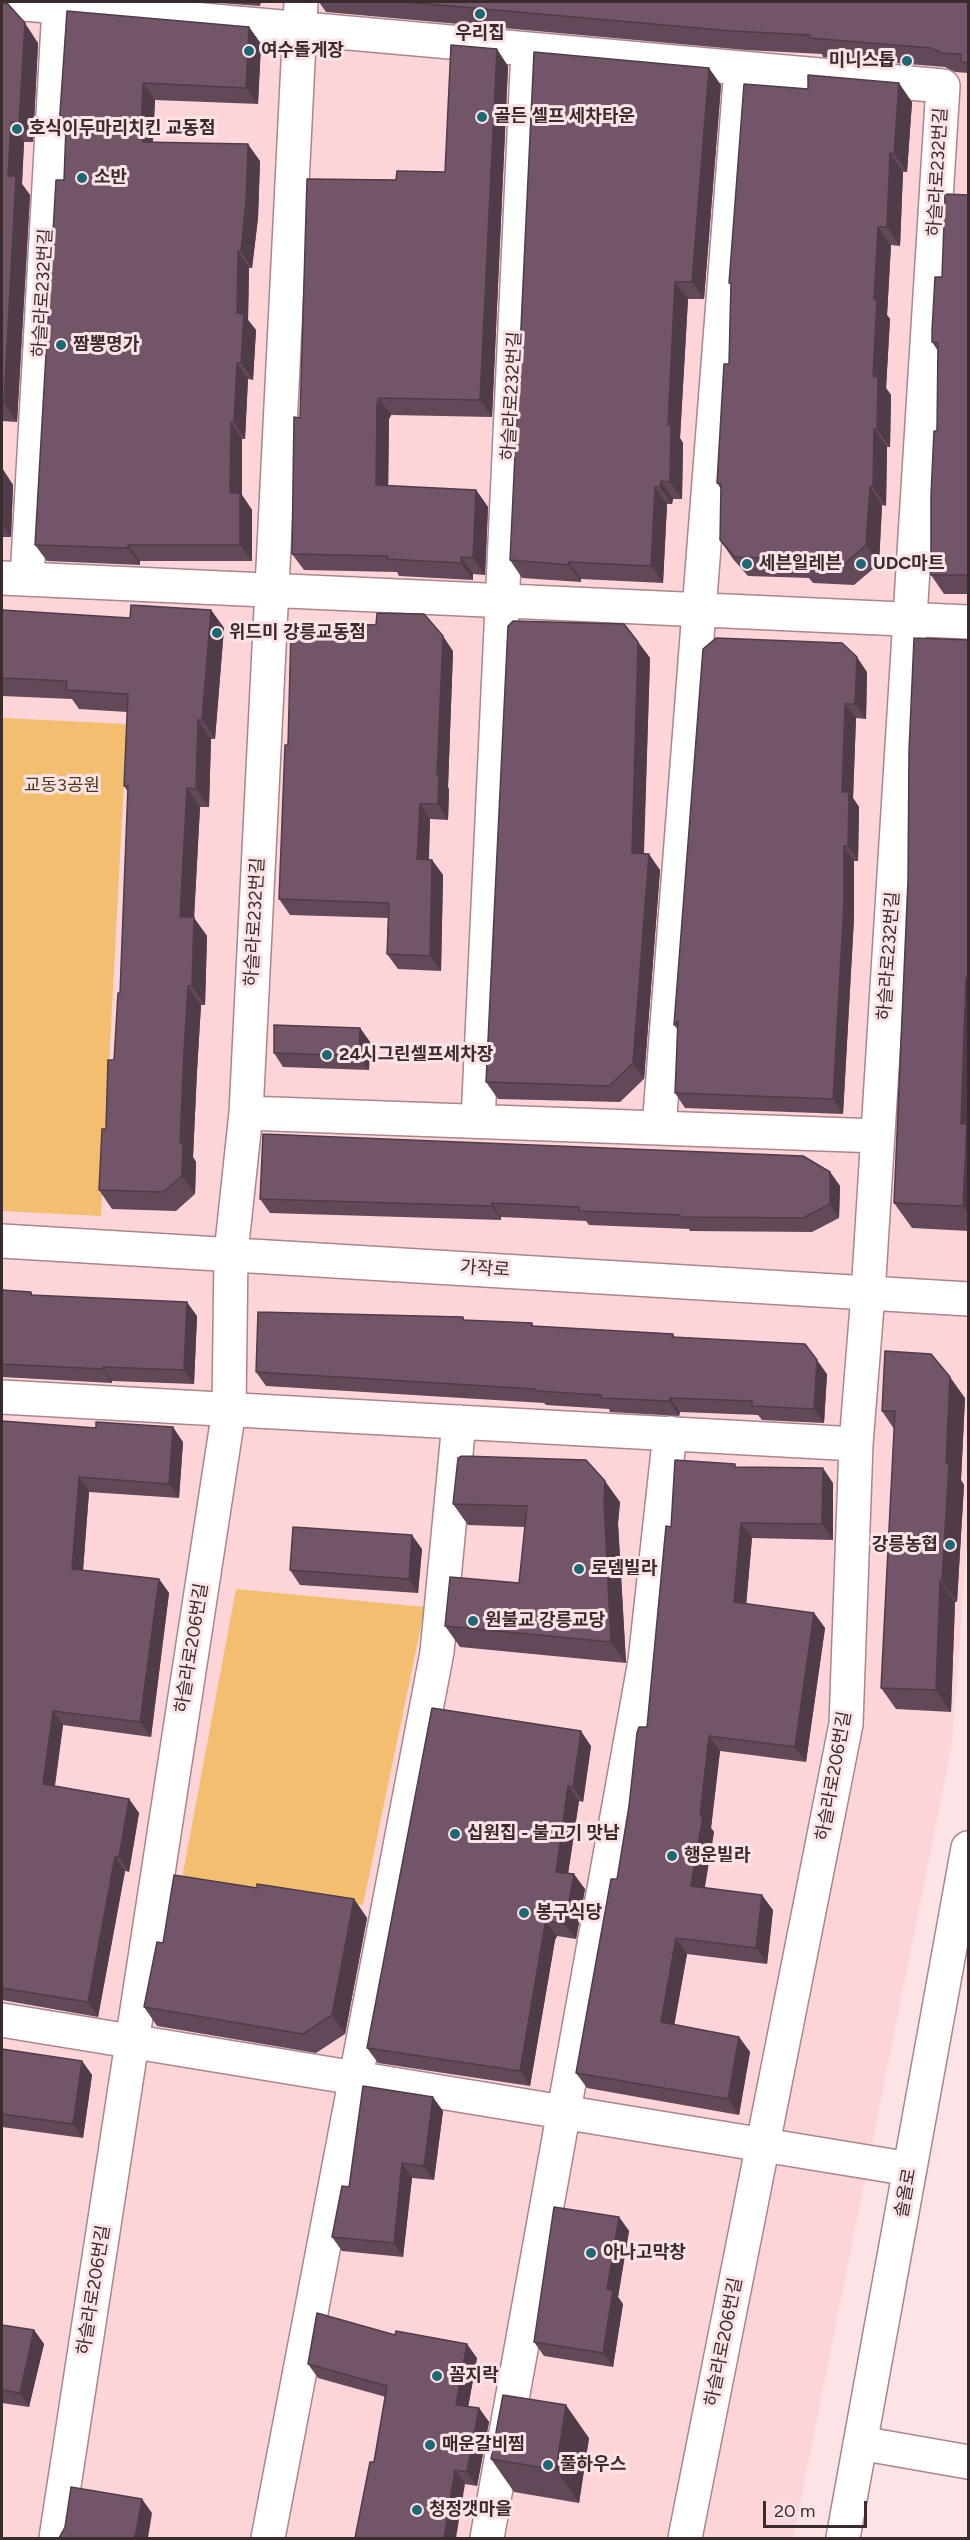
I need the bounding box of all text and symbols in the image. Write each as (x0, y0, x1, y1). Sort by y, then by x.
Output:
marker: 우리집 (473, 7, 487, 21)
place label: 우리집 (455, 23, 505, 45)
place label: 여수돌게장 (261, 40, 344, 62)
marker: 여수돌게장 (242, 44, 256, 58)
place label: 미니스톱 (829, 50, 895, 72)
marker: 미니스톱 (900, 54, 914, 68)
place label: 골든 셀프 세차타운 (494, 106, 635, 128)
street label: 하슬라로232번길 (924, 107, 952, 237)
marker: 골든 셀프 세차타운 (475, 110, 489, 124)
place label: 호식이두마리치킨 교동점 (29, 118, 215, 140)
marker: 호식이두마리치킨 교동점 (10, 122, 24, 136)
place label: 소반 (94, 167, 127, 189)
marker: 소반 (75, 171, 89, 185)
street label: 하슬라로232번길 (29, 228, 57, 358)
street label: 하슬라로232번길 (498, 331, 526, 461)
place label: 짬뽕명가 (73, 334, 139, 356)
marker: 짬뽕명가 (54, 338, 68, 352)
place label: 세븐일레븐 (759, 553, 842, 575)
place label: UDC마트 (873, 553, 944, 575)
marker: 세븐일레븐 (740, 557, 754, 571)
marker: UDC마트 (854, 557, 868, 571)
place label: 위드미 강릉교동점 (229, 622, 366, 644)
marker: 위드미 강릉교동점 (210, 626, 224, 640)
park label: 교동3공원 (24, 775, 100, 797)
street label: 하슬라로232번길 (241, 857, 269, 987)
street label: 하슬라로232번길 (874, 891, 904, 1021)
place label: 24시그린셀프세차장 (339, 1044, 493, 1066)
marker: 24시그린셀프세차장 (320, 1048, 334, 1062)
street label: 가작로 (459, 1256, 511, 1282)
place label: 강릉농협 (872, 1534, 938, 1556)
marker: 강릉농협 (943, 1538, 957, 1552)
place label: 로뎀빌라 (591, 1558, 657, 1580)
marker: 로뎀빌라 (572, 1562, 586, 1576)
street label: 하슬라로206번길 (171, 1582, 213, 1714)
place label: 원불교 강릉교당 (485, 1610, 605, 1632)
marker: 원불교 강릉교당 (466, 1614, 480, 1628)
street label: 하슬라로206번길 (812, 1710, 856, 1842)
place label: 십원집 - 불고기 맛남 (467, 1823, 620, 1845)
marker: 십원집 - 불고기 맛남 (448, 1827, 462, 1841)
place label: 행운빌라 (684, 1845, 750, 1867)
marker: 행운빌라 (665, 1849, 679, 1863)
place label: 봉구식당 (536, 1902, 602, 1924)
marker: 봉구식당 (517, 1906, 531, 1920)
street label: 솔올로 (891, 2167, 921, 2219)
street label: 하슬라로206번길 (73, 2224, 115, 2356)
place label: 아나고막창 (603, 2242, 686, 2264)
marker: 아나고막창 (584, 2246, 598, 2260)
street label: 하슬라로206번길 (701, 2276, 747, 2408)
place label: 꼼지락 (449, 2365, 499, 2387)
marker: 꼼지락 (430, 2369, 444, 2383)
place label: 매운갈비찜 (442, 2434, 525, 2456)
marker: 매운갈비찜 (423, 2438, 437, 2452)
place label: 풀하우스 (560, 2454, 626, 2476)
marker: 풀하우스 (541, 2458, 555, 2472)
scale bar (766, 2489, 870, 2527)
place label: 청정갯마을 (429, 2499, 512, 2521)
text: 20 m (774, 2500, 815, 2522)
marker: 청정갯마을 (410, 2503, 424, 2517)

